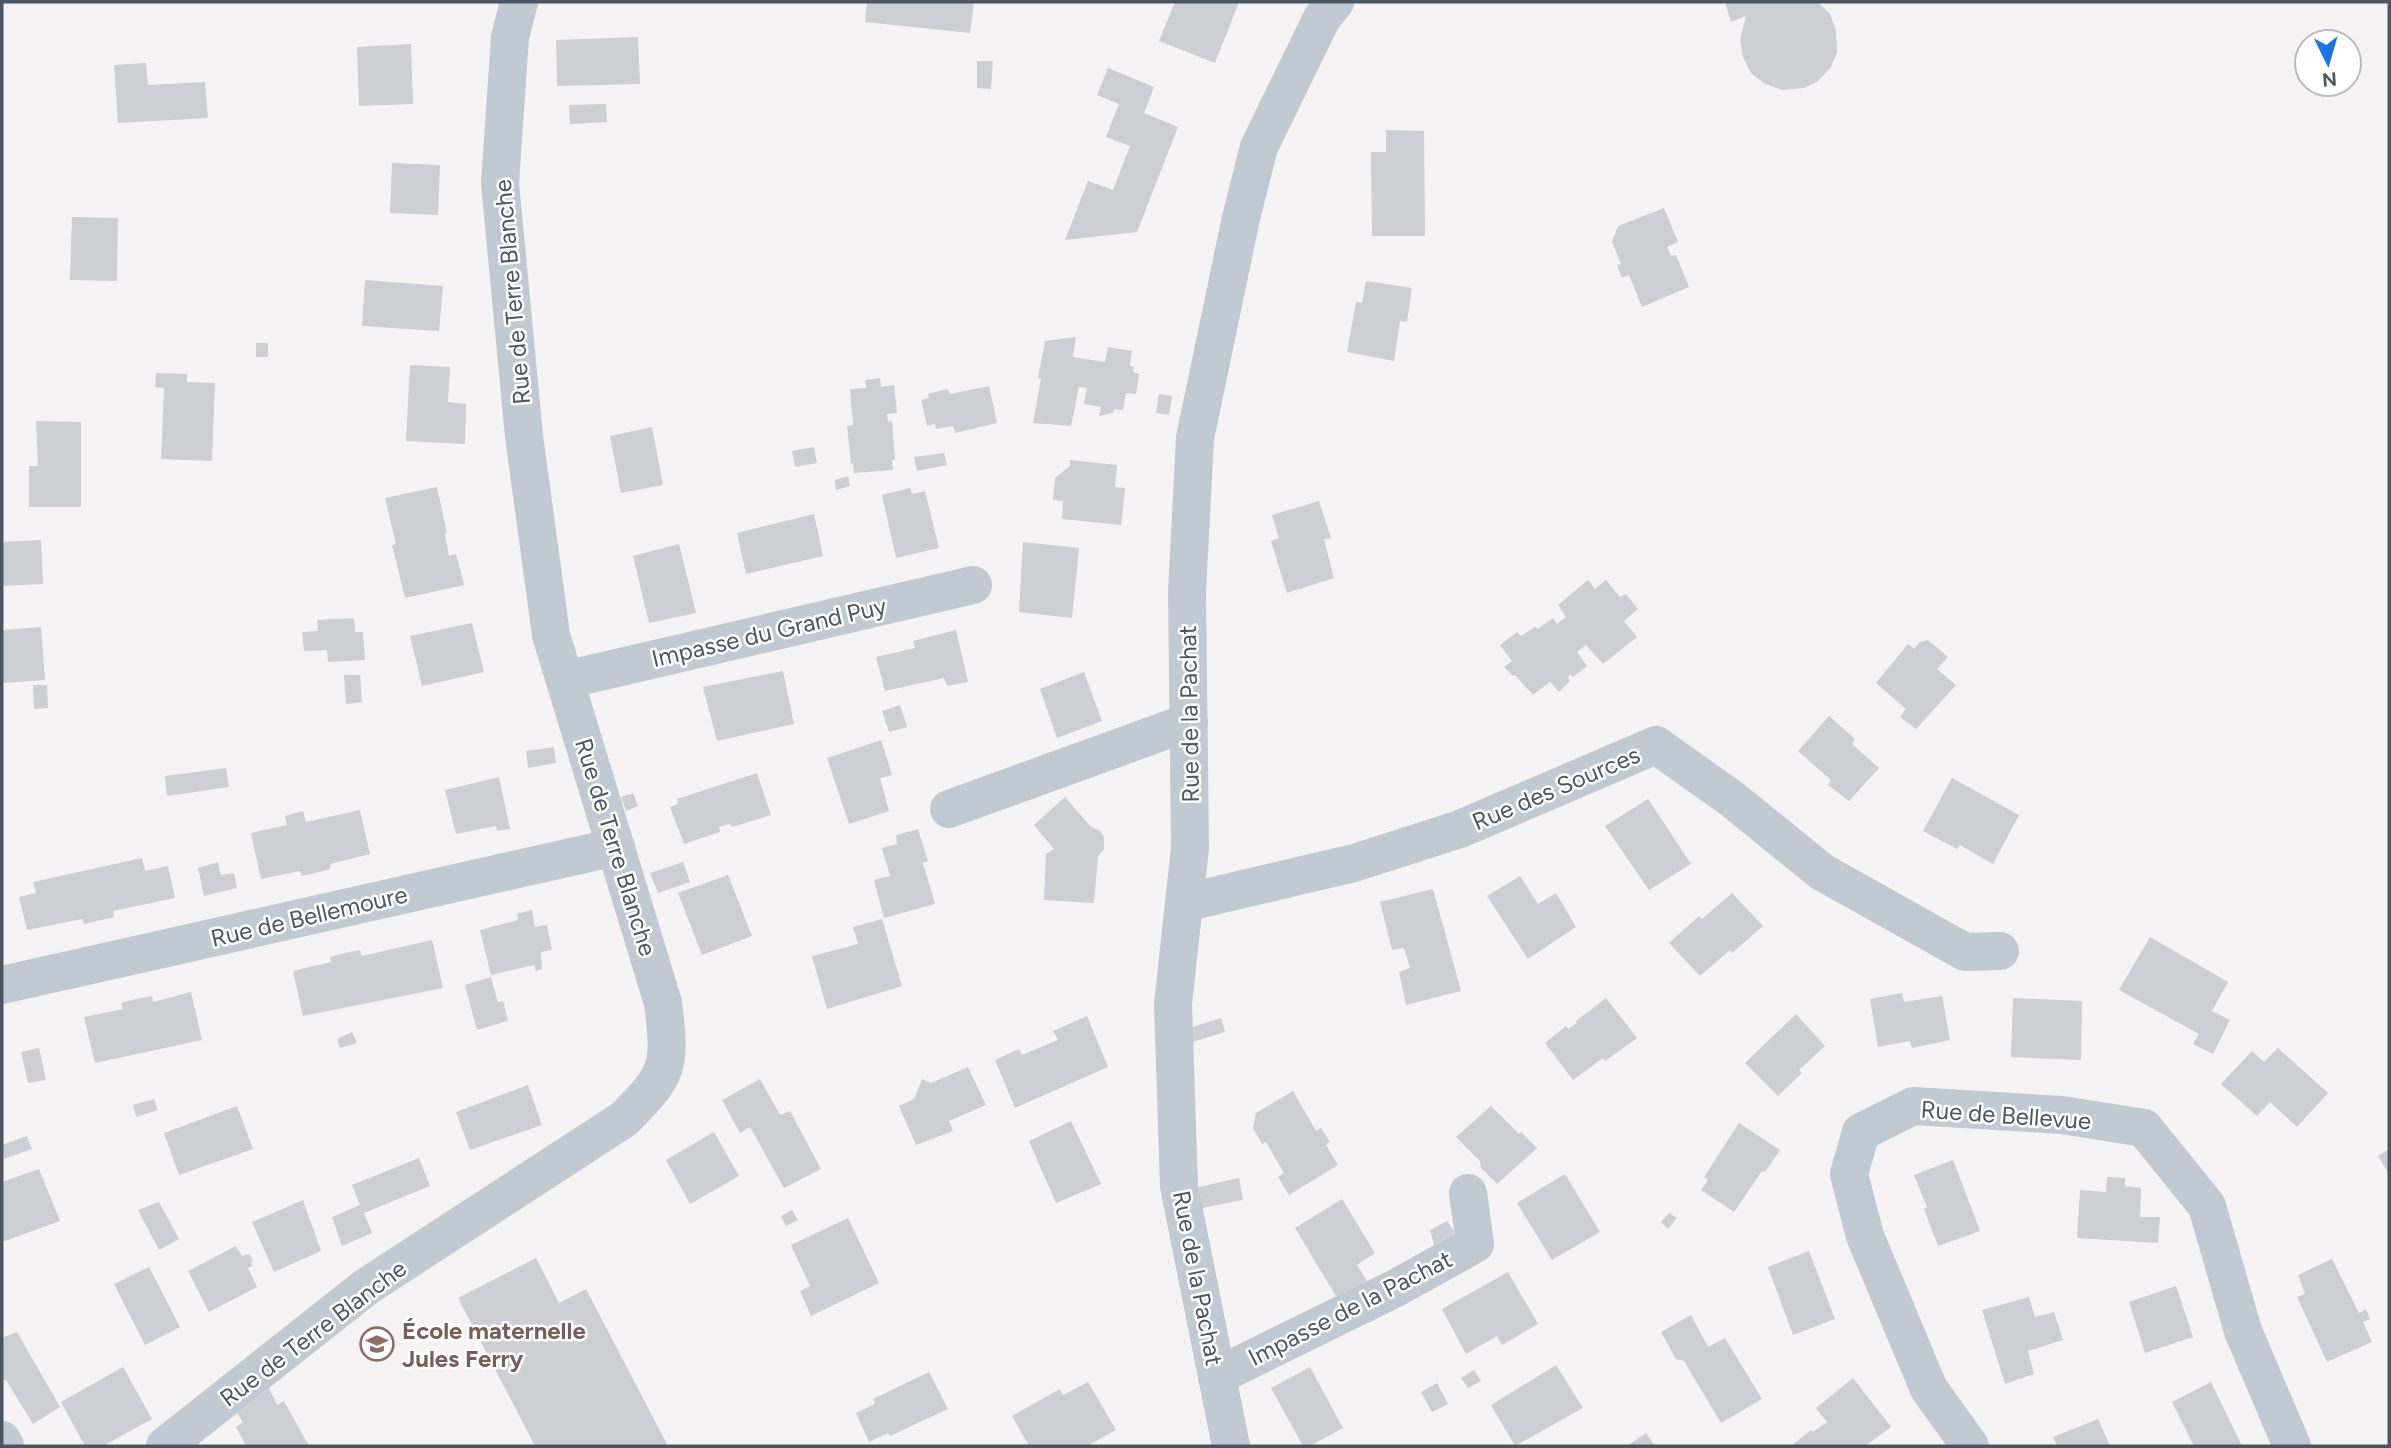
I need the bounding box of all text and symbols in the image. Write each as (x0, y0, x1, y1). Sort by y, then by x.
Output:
north arrow (2293, 28, 2363, 98)
text: N (2321, 67, 2338, 92)
street label: Rue de Terre Blanche (488, 178, 536, 406)
street label: Impasse du Grand Puy (649, 591, 890, 673)
street label: Rue de la Pachat (1173, 625, 1205, 803)
street label: Rue de Terre Blanche (569, 735, 663, 959)
street label: Rue des Sources (1468, 740, 1644, 836)
street label: Rue de Bellemoure (208, 879, 410, 953)
street label: Rue de Bellevue (1920, 1095, 2092, 1135)
street label: Rue de la Pachat (1167, 1188, 1229, 1368)
street label: Impasse de la Pachat (1243, 1244, 1457, 1372)
street label: Rue de Terre Blanche (214, 1253, 412, 1413)
place label: École maternelle Jules Ferry (402, 1316, 586, 1373)
school or university icon: École maternelle Jules Ferry (358, 1325, 396, 1363)

